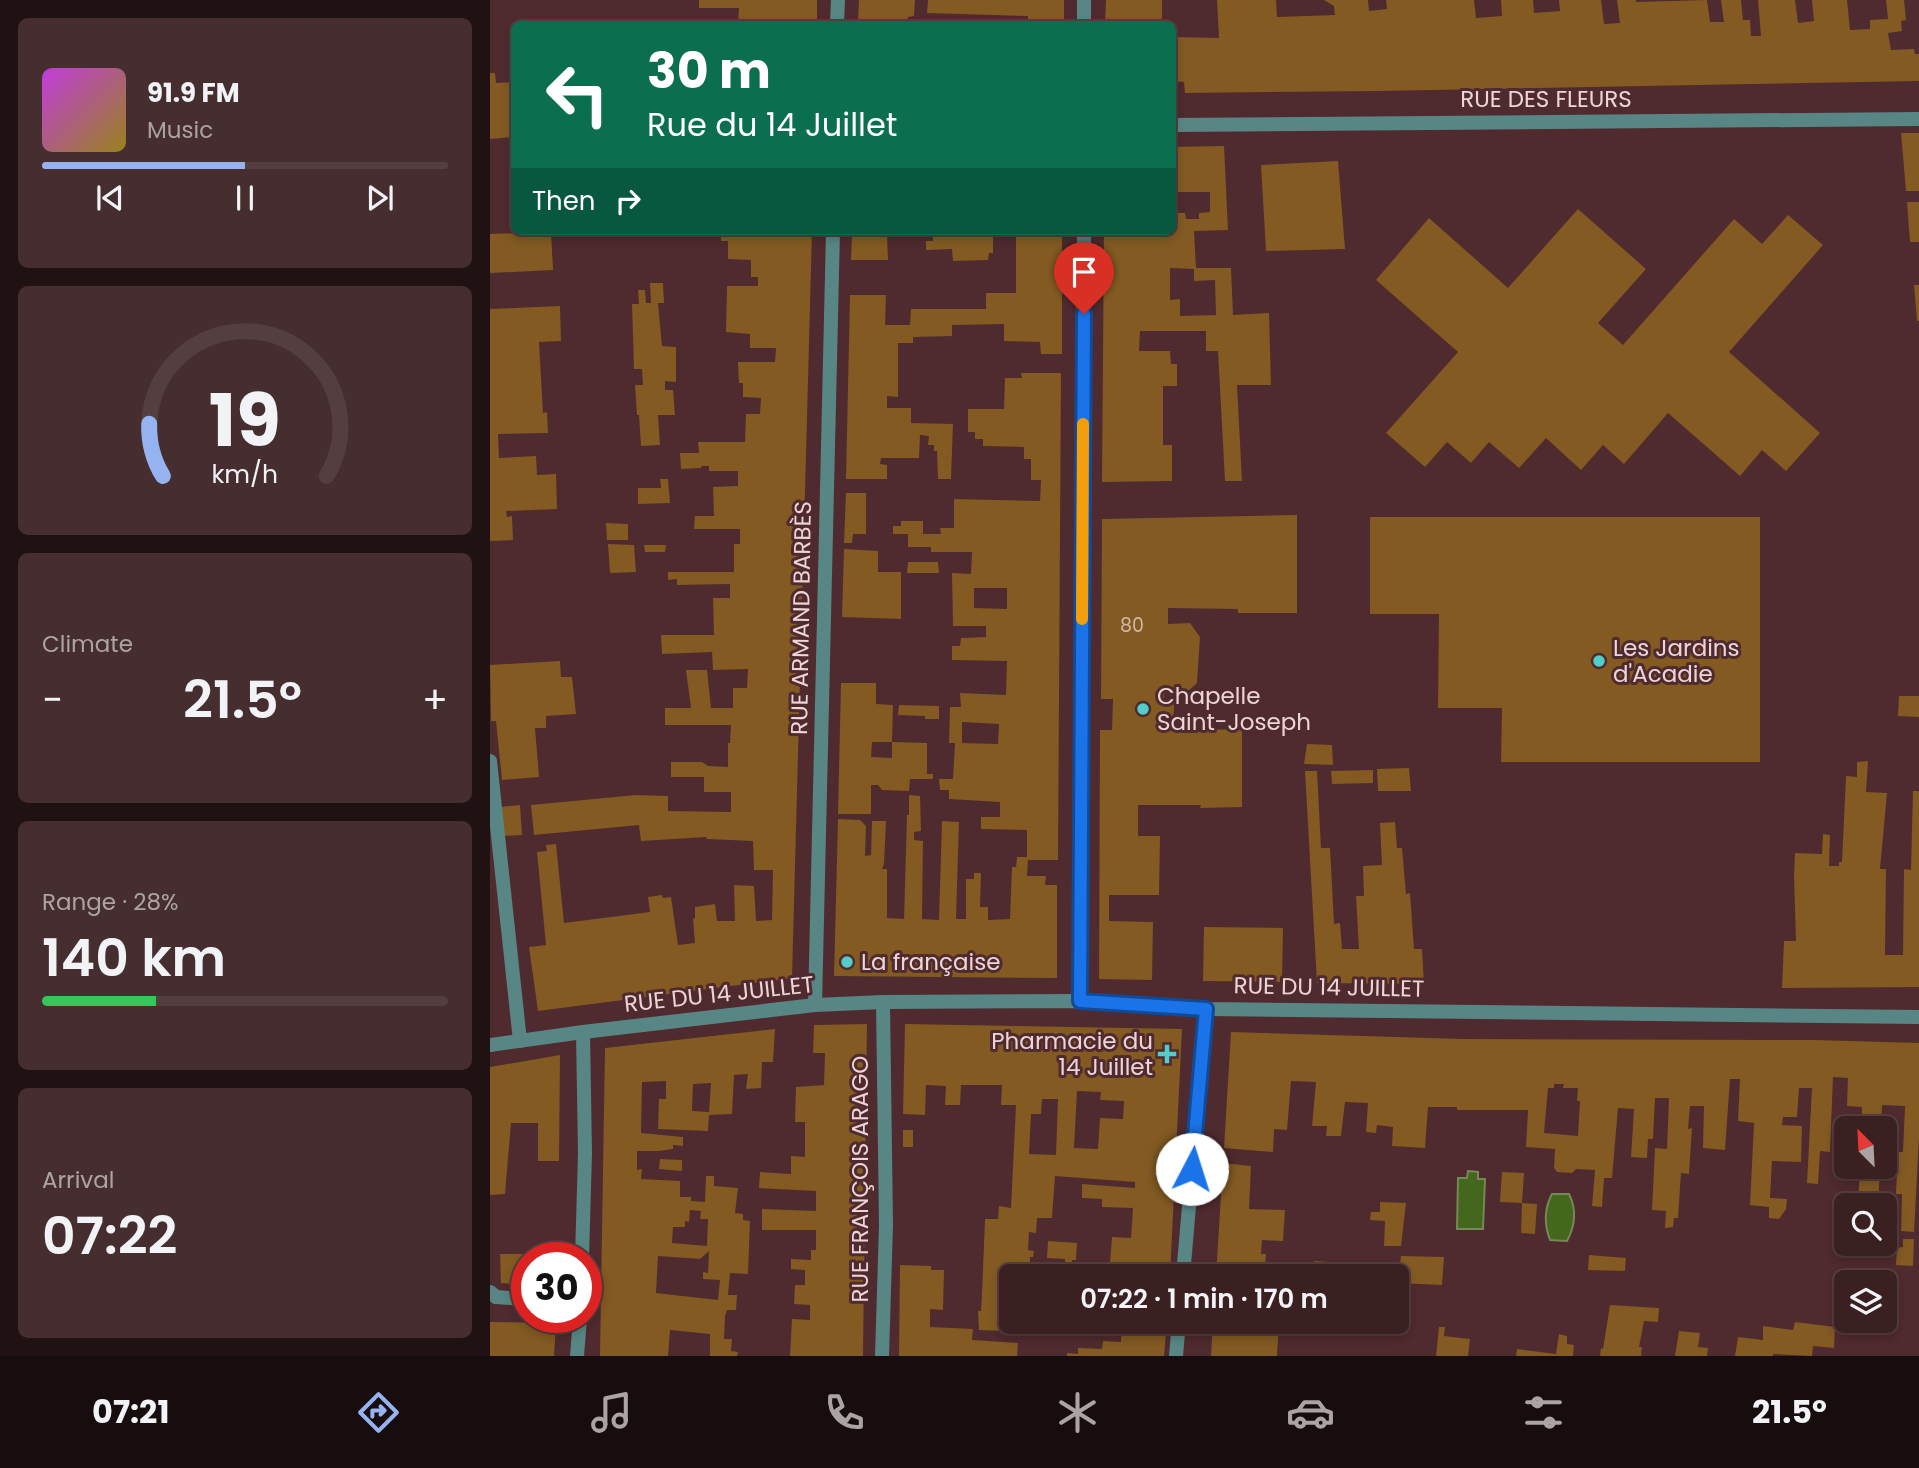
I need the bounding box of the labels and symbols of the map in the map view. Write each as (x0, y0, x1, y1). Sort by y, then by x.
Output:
street label: RUE DES FLEURS (1460, 83, 1632, 115)
pin (1054, 242, 1114, 314)
street label: RUE ARMAND BARBÈS (783, 501, 819, 735)
house number: 80 (1120, 612, 1144, 639)
place label: Les Jardins d'Acadie (1613, 632, 1740, 690)
marker: Les Jardins d'Acadie (1591, 653, 1607, 669)
place label: Chapelle Saint-Joseph (1157, 680, 1311, 738)
marker: Chapelle Saint-Joseph (1135, 701, 1151, 717)
place label: La française (861, 946, 1000, 978)
marker: La française (839, 954, 855, 970)
street label: RUE DU 14 JUILLET (622, 968, 816, 1020)
street label: RUE DU 14 JUILLET (1233, 969, 1425, 1005)
place label: Pharmacie du 14 Juillet (991, 1025, 1153, 1083)
marker: Pharmacie du 14 Juillet (1159, 1046, 1175, 1062)
street label: RUE FRANÇOIS ARAGO (844, 1056, 876, 1302)
north arrow (1834, 1116, 1897, 1180)
position arrow (1155, 1132, 1229, 1206)
speed limit sign: 30 (511, 1242, 602, 1333)

